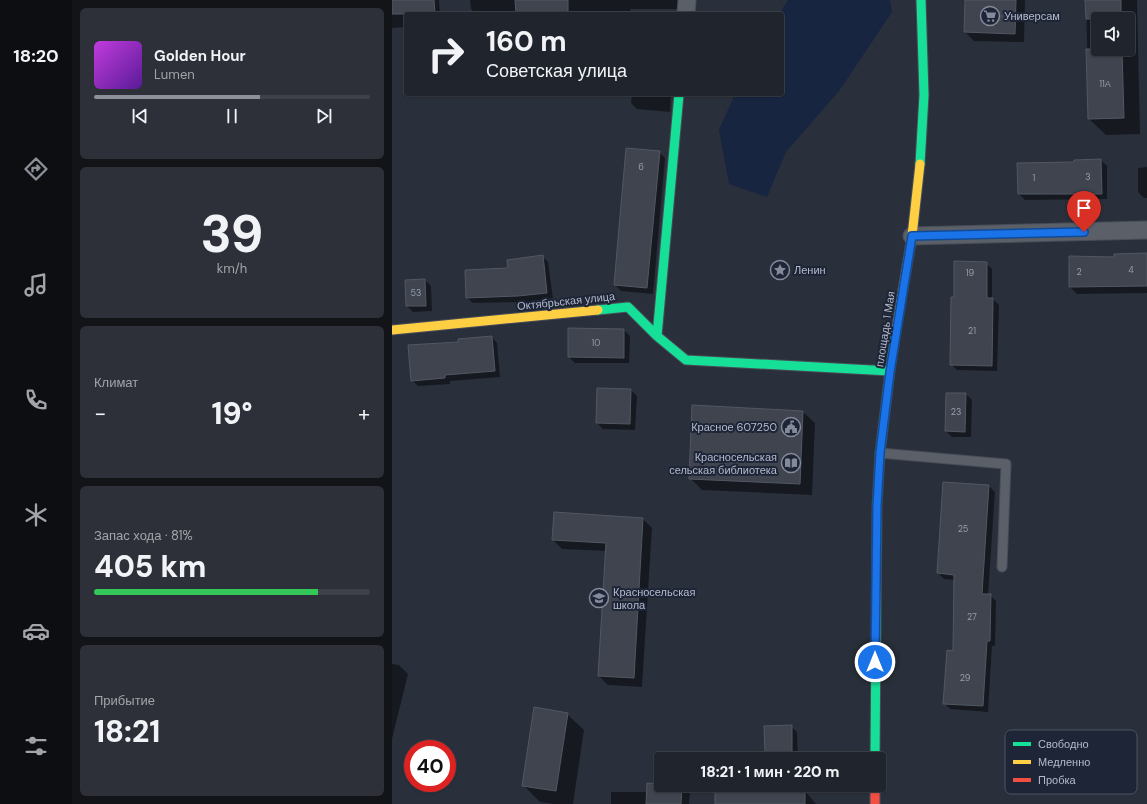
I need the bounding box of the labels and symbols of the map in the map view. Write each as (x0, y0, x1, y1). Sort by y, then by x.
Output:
supermarket icon: Универсам (979, 5, 1001, 27)
place label: Универсам (1004, 9, 1060, 23)
house number: 11А (1099, 78, 1111, 90)
house number: 6 (638, 161, 644, 173)
house number: 3 (1085, 171, 1091, 183)
house number: 1 (1033, 172, 1036, 184)
pin (1067, 191, 1101, 232)
place icon: Ленин (769, 259, 791, 281)
place label: Ленин (794, 263, 826, 277)
house number: 4 (1128, 264, 1134, 276)
house number: 2 (1076, 266, 1082, 278)
house number: 19 (966, 267, 975, 279)
house number: 53 (411, 287, 421, 299)
street label: Октябрьская улица (516, 289, 617, 313)
street label: площадь 1 Мая (872, 290, 898, 368)
house number: 21 (968, 325, 976, 337)
house number: 10 (592, 337, 600, 349)
house number: 23 (951, 406, 961, 418)
public building icon: Красное 607250 (780, 416, 802, 438)
place label: Красное 607250 (691, 420, 777, 434)
place label: Красносельская сельская библиотека (669, 450, 778, 477)
library icon: Красносельская сельская библиотека (780, 452, 802, 474)
house number: 25 (958, 523, 968, 535)
place label: Красносельская школа (613, 585, 695, 612)
school or university icon: Красносельская школа (588, 587, 610, 609)
house number: 27 (967, 611, 977, 623)
position arrow (854, 641, 896, 683)
house number: 29 (960, 672, 971, 684)
legend (1005, 730, 1137, 794)
text: Свободно (1038, 737, 1089, 751)
speed limit sign: 40 (404, 740, 456, 792)
text: Медленно (1038, 755, 1090, 769)
text: Пробка (1038, 773, 1076, 787)

